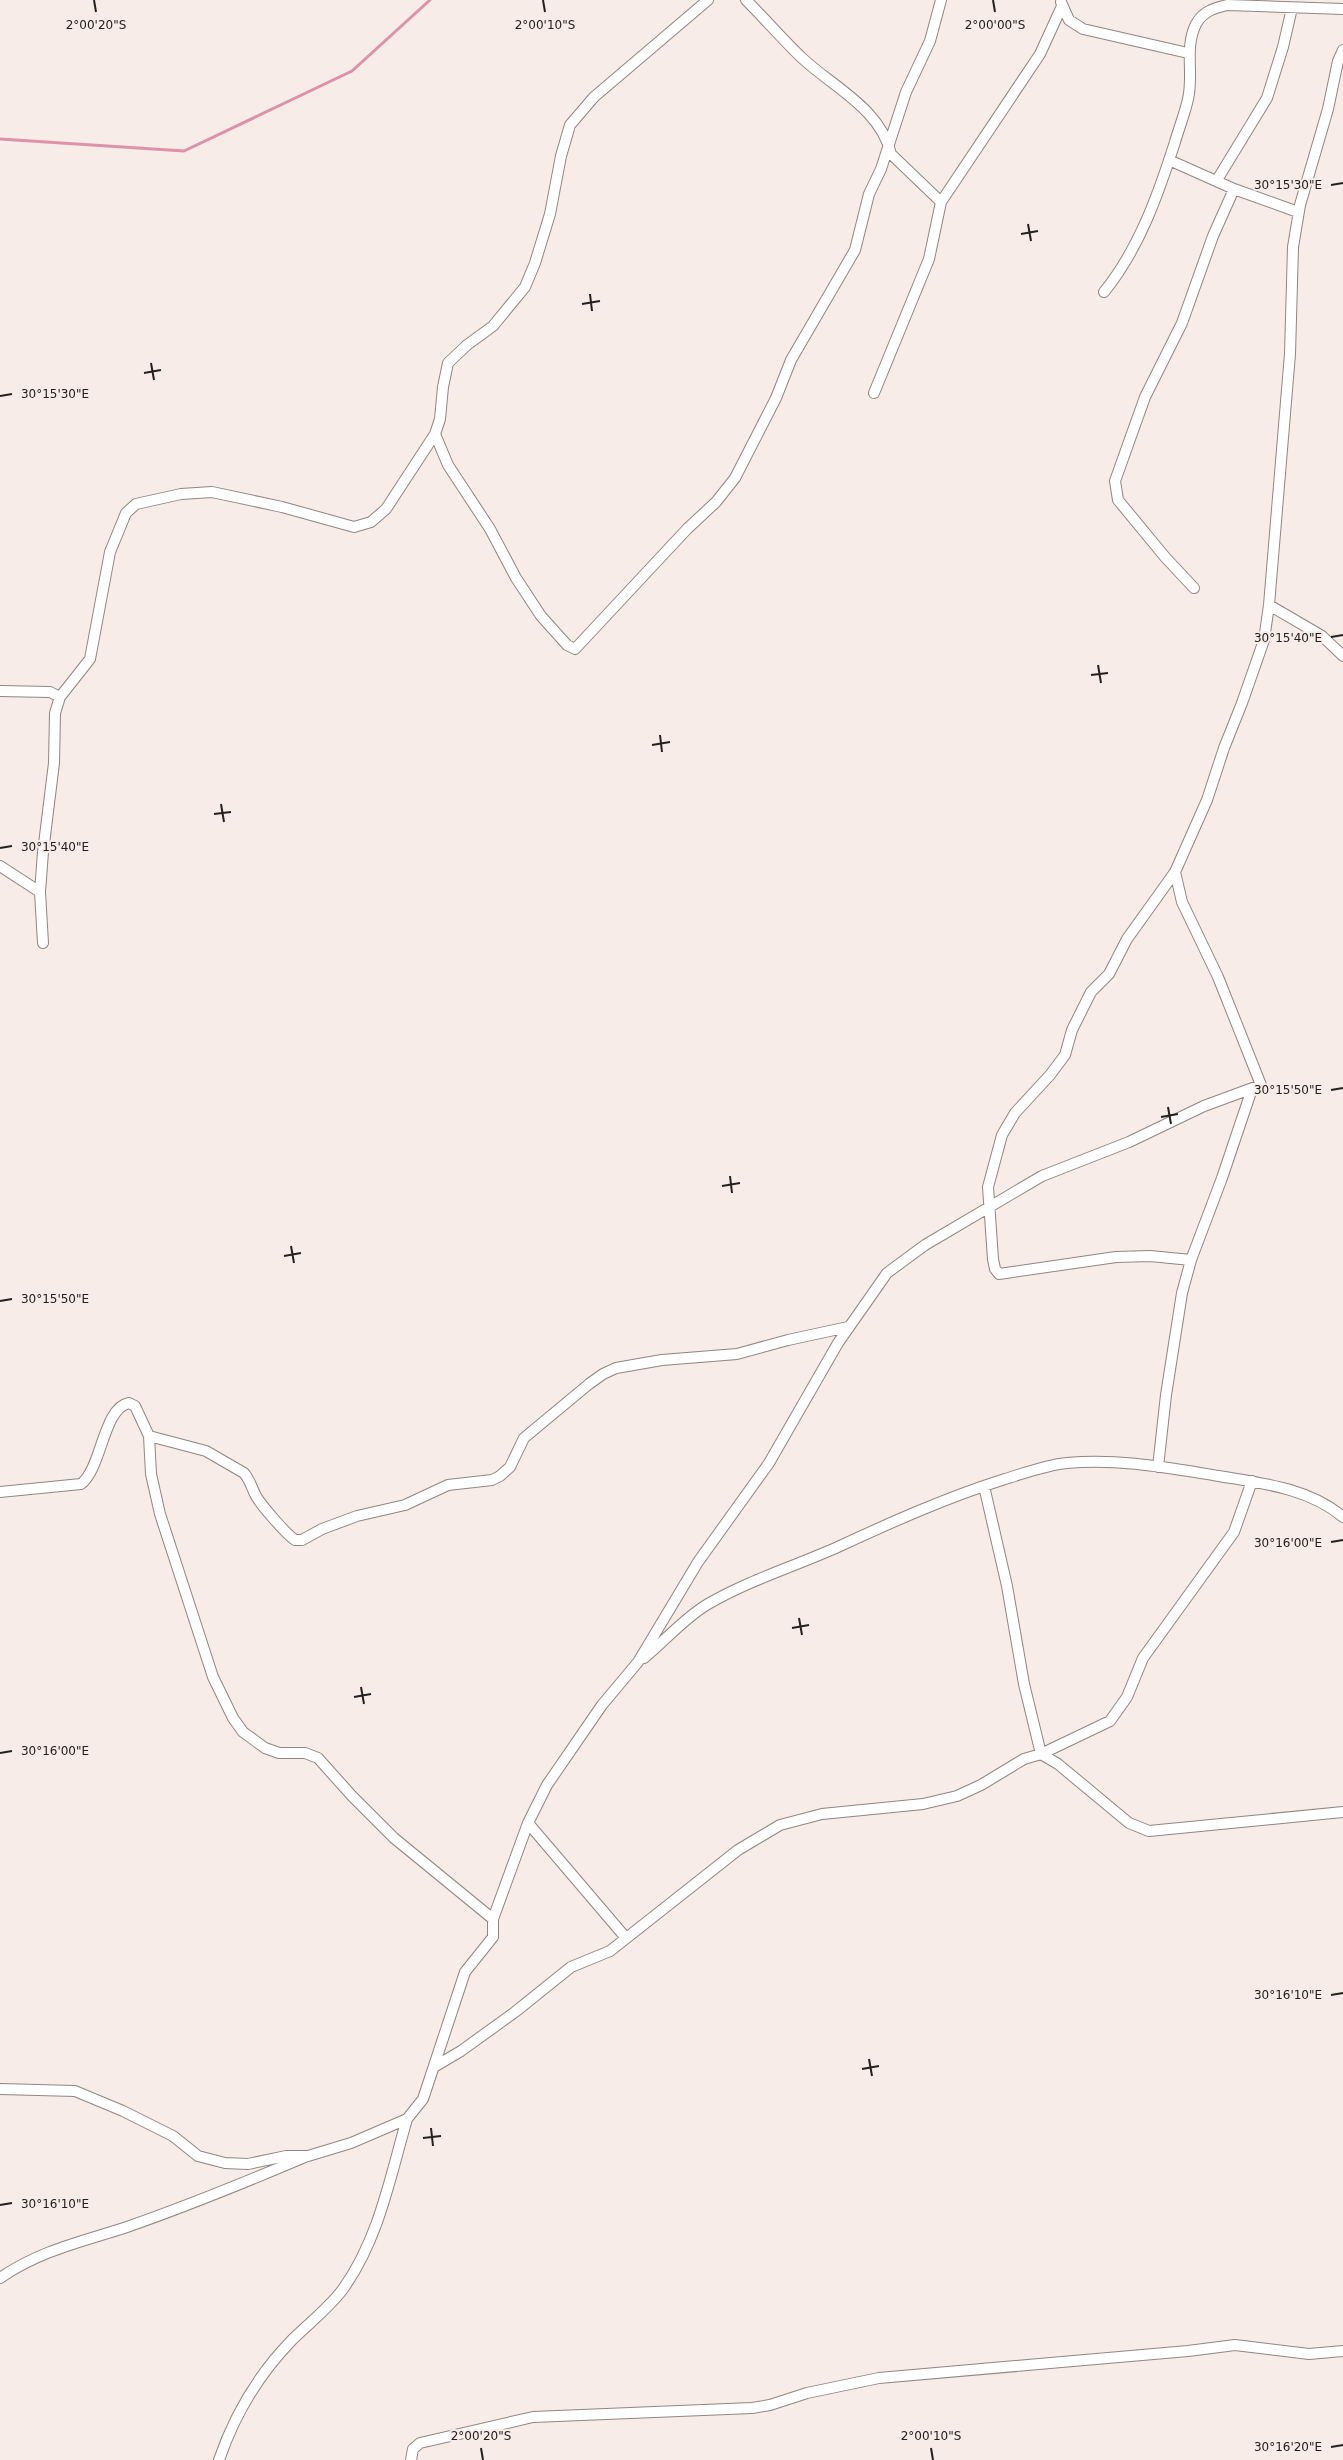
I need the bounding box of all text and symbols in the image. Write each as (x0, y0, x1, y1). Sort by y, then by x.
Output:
text: 2°00'20"S (66, 18, 126, 32)
text: 2°00'10"S (515, 18, 575, 32)
text: 2°00'00"S (965, 18, 1025, 32)
text: 30°15'30"E (1254, 178, 1322, 192)
text: 30°15'30"E (21, 387, 89, 401)
text: 30°15'40"E (1254, 631, 1322, 645)
text: 30°15'40"E (21, 840, 89, 854)
text: 30°15'50"E (1254, 1083, 1322, 1097)
text: 30°15'50"E (21, 1292, 89, 1306)
text: 30°16'00"E (1254, 1536, 1322, 1550)
text: 30°16'00"E (21, 1744, 89, 1758)
text: 30°16'10"E (1254, 1988, 1322, 2002)
text: 30°16'10"E (21, 2197, 89, 2211)
text: 2°00'20"S (451, 2429, 511, 2443)
text: 2°00'10"S (901, 2429, 961, 2443)
text: 30°16'20"E (1254, 2440, 1322, 2454)

